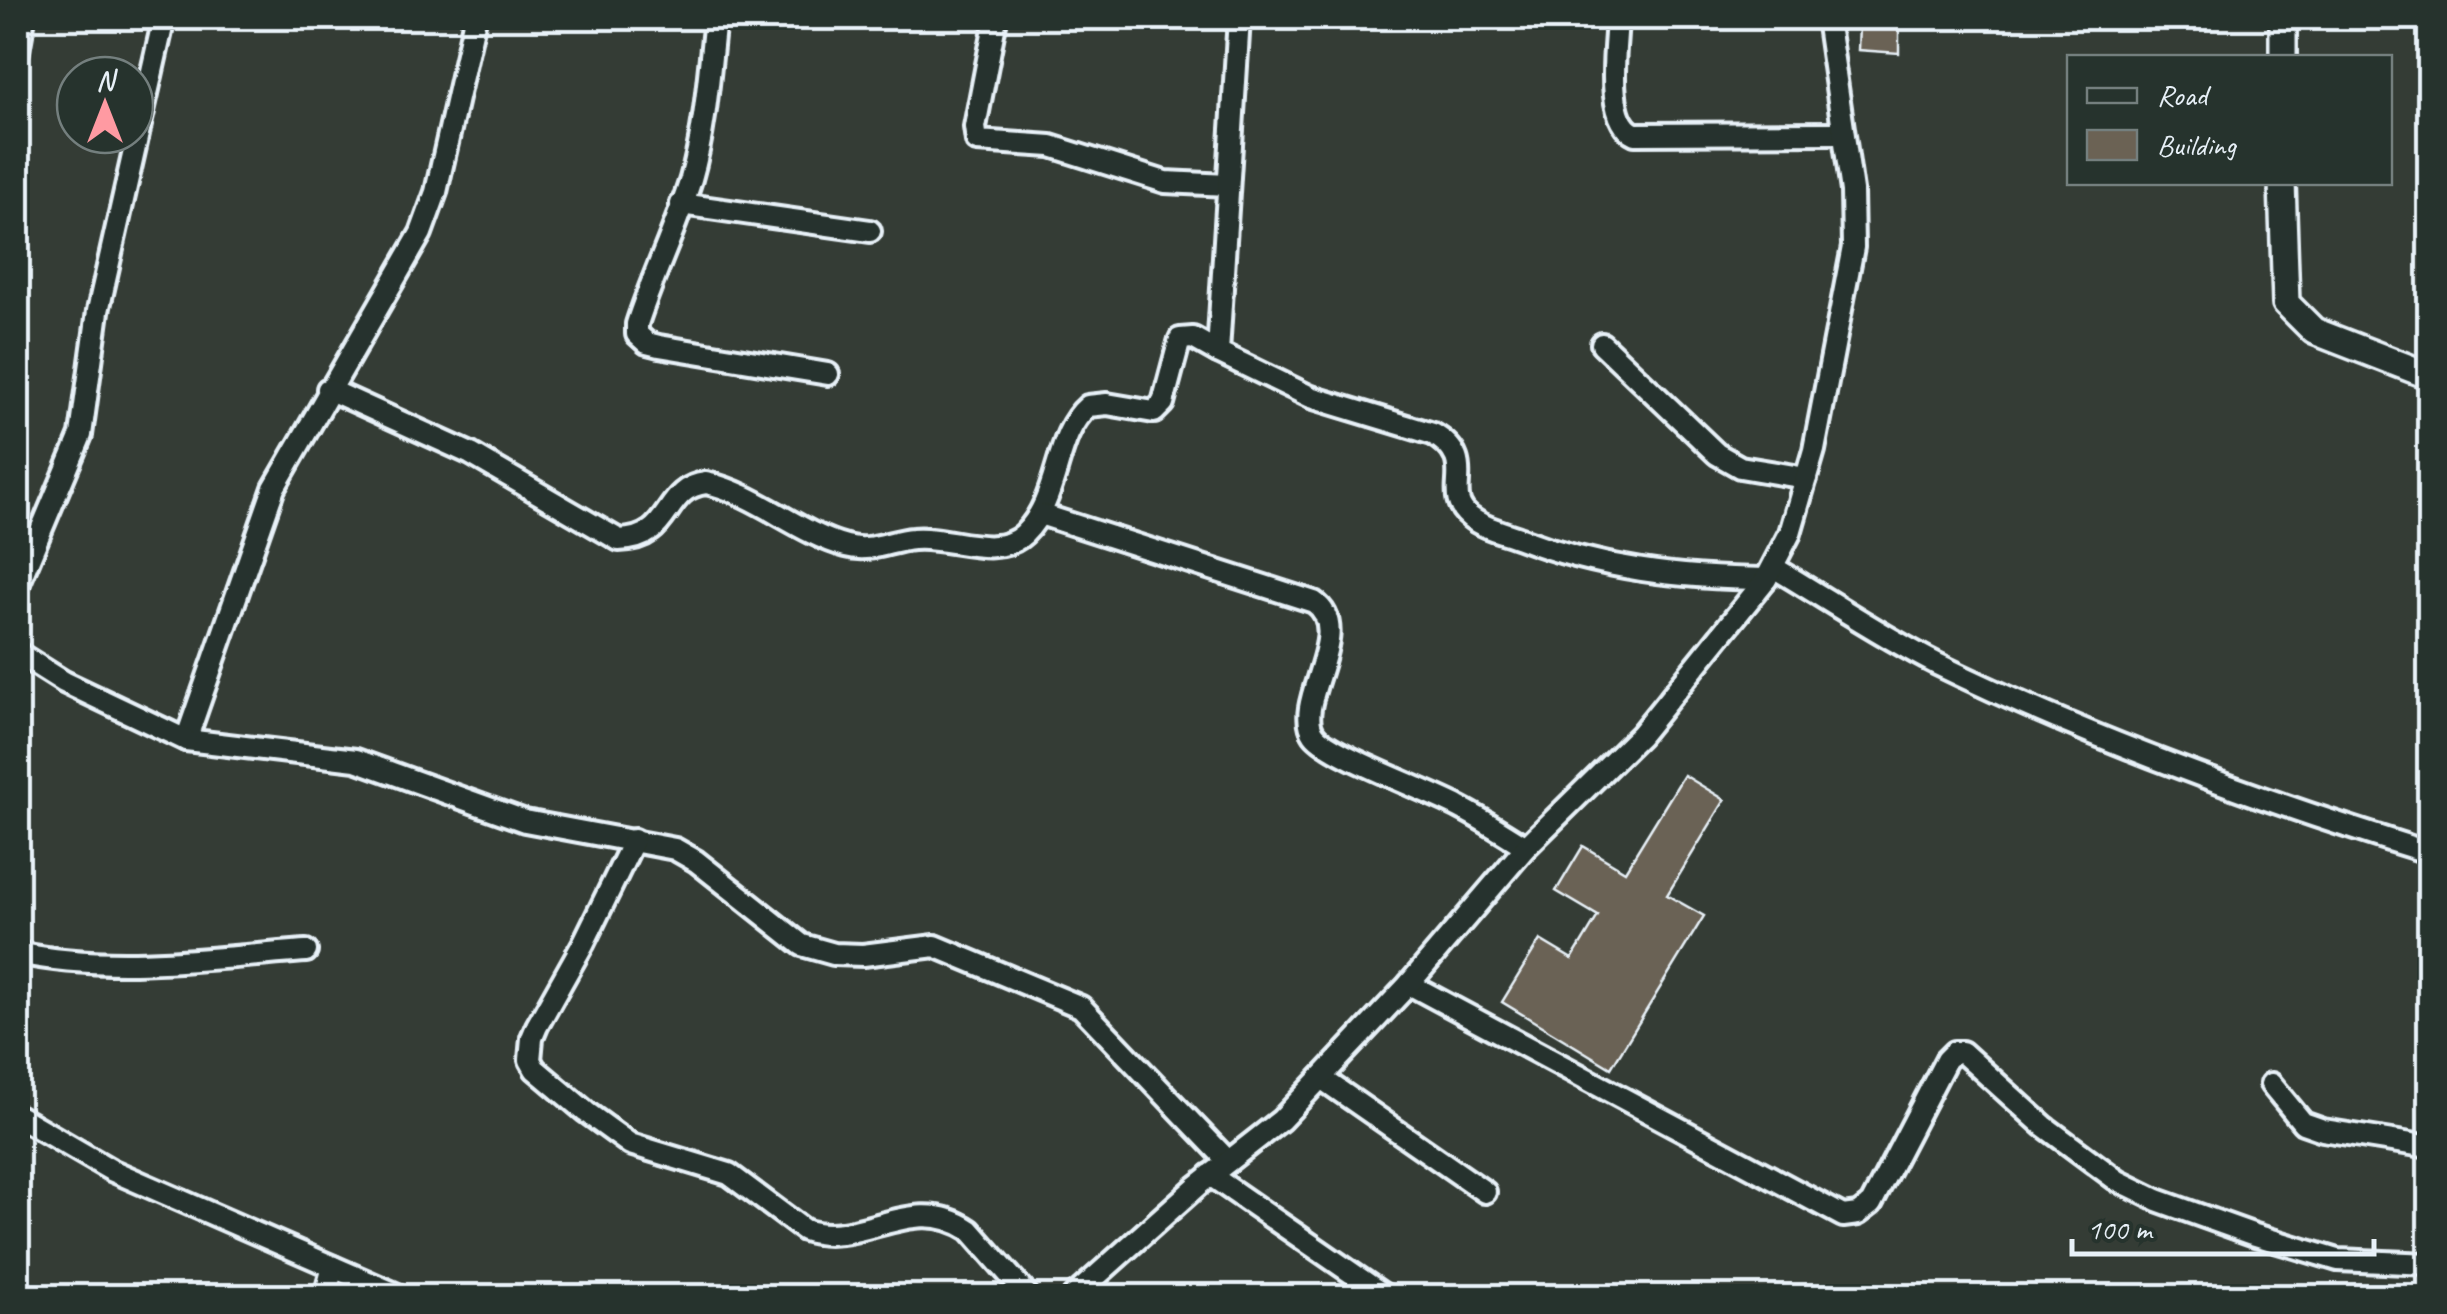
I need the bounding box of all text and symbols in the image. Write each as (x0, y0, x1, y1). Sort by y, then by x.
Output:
north arrow (55, 55, 155, 155)
legend (2067, 55, 2392, 185)
text: N (96, 63, 118, 98)
text: Road (2157, 76, 2211, 114)
text: Building (2157, 126, 2237, 164)
scale bar (2072, 1194, 2374, 1256)
text: 100 m (2087, 1210, 2154, 1248)

